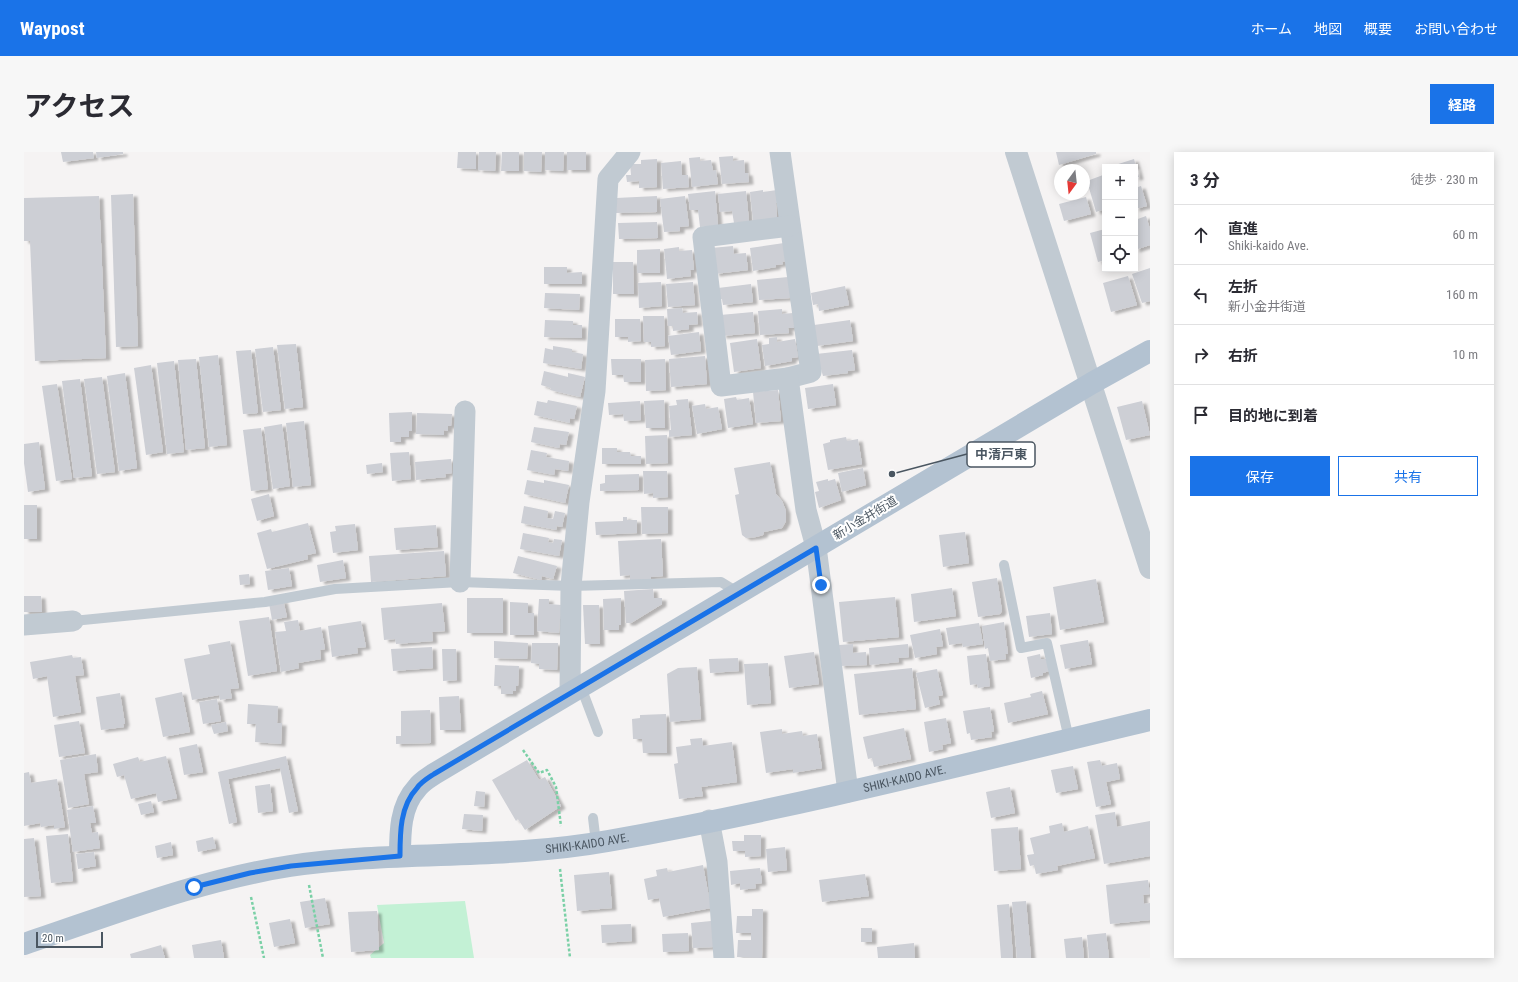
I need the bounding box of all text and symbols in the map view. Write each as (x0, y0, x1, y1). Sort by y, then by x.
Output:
text: Waypost (20, 17, 85, 40)
text: ホーム (1250, 21, 1292, 37)
text: 地図 (1314, 21, 1342, 37)
text: 概要 (1364, 21, 1392, 37)
text: お問い合わせ (1414, 21, 1498, 37)
button: 経路 (1430, 84, 1494, 124)
text: アクセス (24, 90, 135, 123)
north arrow (1054, 164, 1090, 200)
map controls (1102, 164, 1138, 272)
button: + (1102, 164, 1138, 200)
text: 3 分 (1190, 170, 1220, 190)
text: 徒歩 · 230 m (1411, 172, 1478, 187)
button: − (1102, 200, 1138, 236)
text: 直進 (1228, 220, 1258, 238)
icon: ahead (1190, 224, 1212, 246)
text: 60 m (1452, 227, 1478, 242)
button: locate (1102, 236, 1138, 272)
text: Shiki-kaido Ave. (1228, 238, 1309, 253)
text: 左折 (1228, 278, 1258, 296)
icon: left (1190, 284, 1212, 306)
text: 160 m (1446, 287, 1478, 302)
text: 新小金井街道 (1228, 299, 1306, 314)
icon: right (1190, 344, 1212, 366)
text: 右折 (1228, 347, 1258, 365)
text: 10 m (1452, 347, 1478, 362)
icon: arrive (1190, 404, 1212, 426)
text: 目的地に到着 (1228, 407, 1318, 425)
callout: 中清戸東 (967, 442, 1035, 467)
text: 中清戸東 (975, 447, 1027, 462)
button: 保存 (1190, 456, 1330, 496)
button: 共有 (1338, 456, 1478, 496)
street label: 新小金井街道 (831, 493, 899, 543)
route end (812, 576, 830, 594)
street label: SHIKI-KAIDO AVE. (862, 762, 948, 795)
street label: SHIKI-KAIDO AVE. (545, 830, 631, 856)
route start (185, 878, 203, 896)
scale bar (36, 930, 103, 949)
text: 20 m (42, 932, 64, 945)

